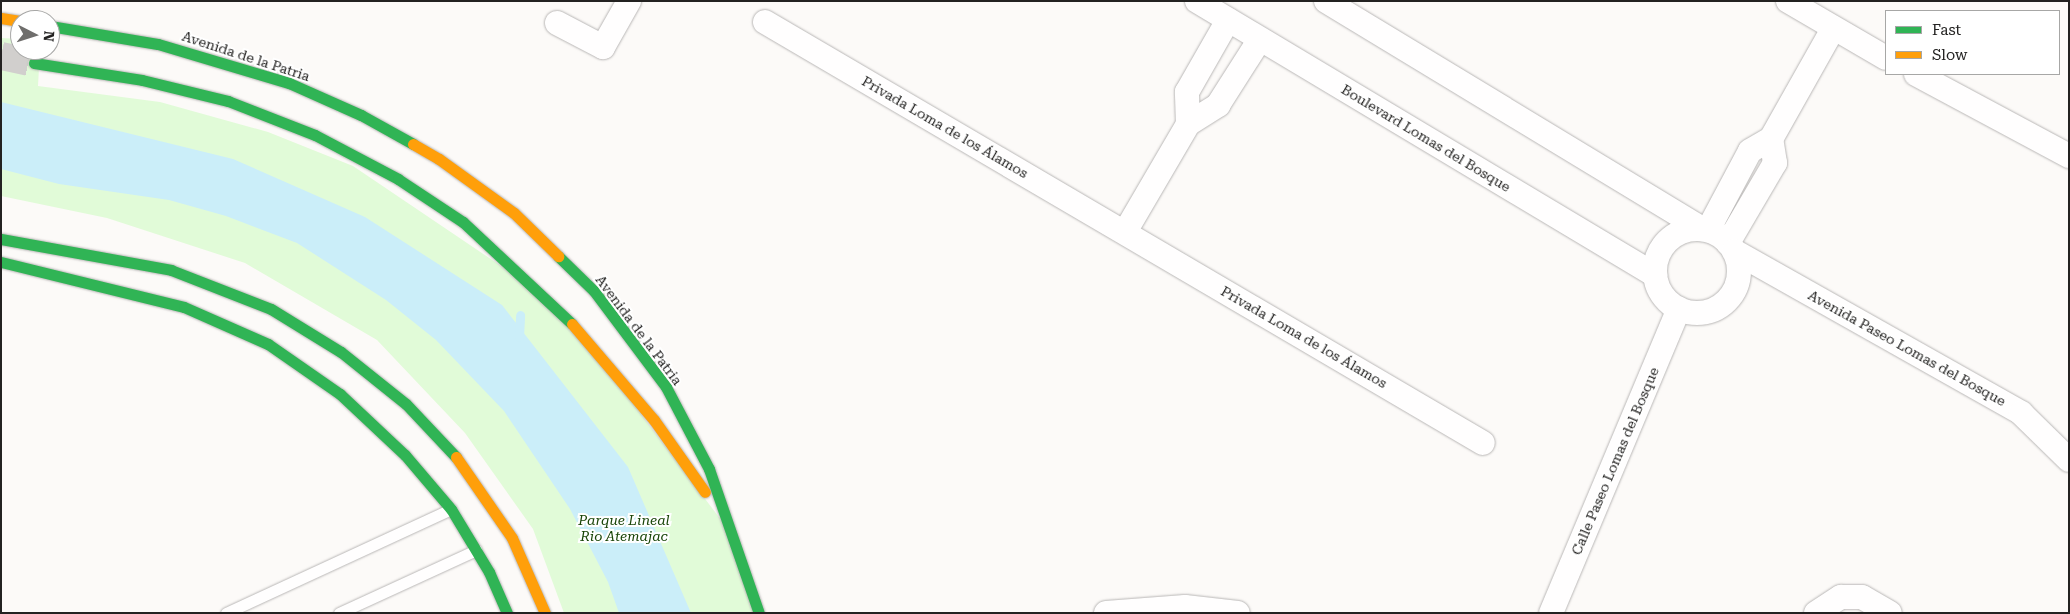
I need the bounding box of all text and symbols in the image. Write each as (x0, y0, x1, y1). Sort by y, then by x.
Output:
north arrow (10, 10, 60, 60)
legend (1885, 10, 2060, 75)
text: Fast (1932, 21, 1961, 39)
street label: Avenida de la Patria (180, 27, 312, 85)
text: N (41, 30, 57, 42)
text: Slow (1932, 46, 1967, 64)
street label: Privada Loma de los Álamos (859, 72, 1031, 182)
street label: Boulevard Lomas del Bosque (1338, 81, 1514, 195)
street label: Avenida de la Patria (592, 272, 686, 388)
street label: Privada Loma de los Álamos (1218, 282, 1390, 392)
street label: Avenida Paseo Lomas del Bosque (1805, 287, 2009, 409)
street label: Calle Paseo Lomas del Bosque (1568, 365, 1662, 557)
park label: Parque Lineal Rio Atemajac (578, 512, 670, 544)

